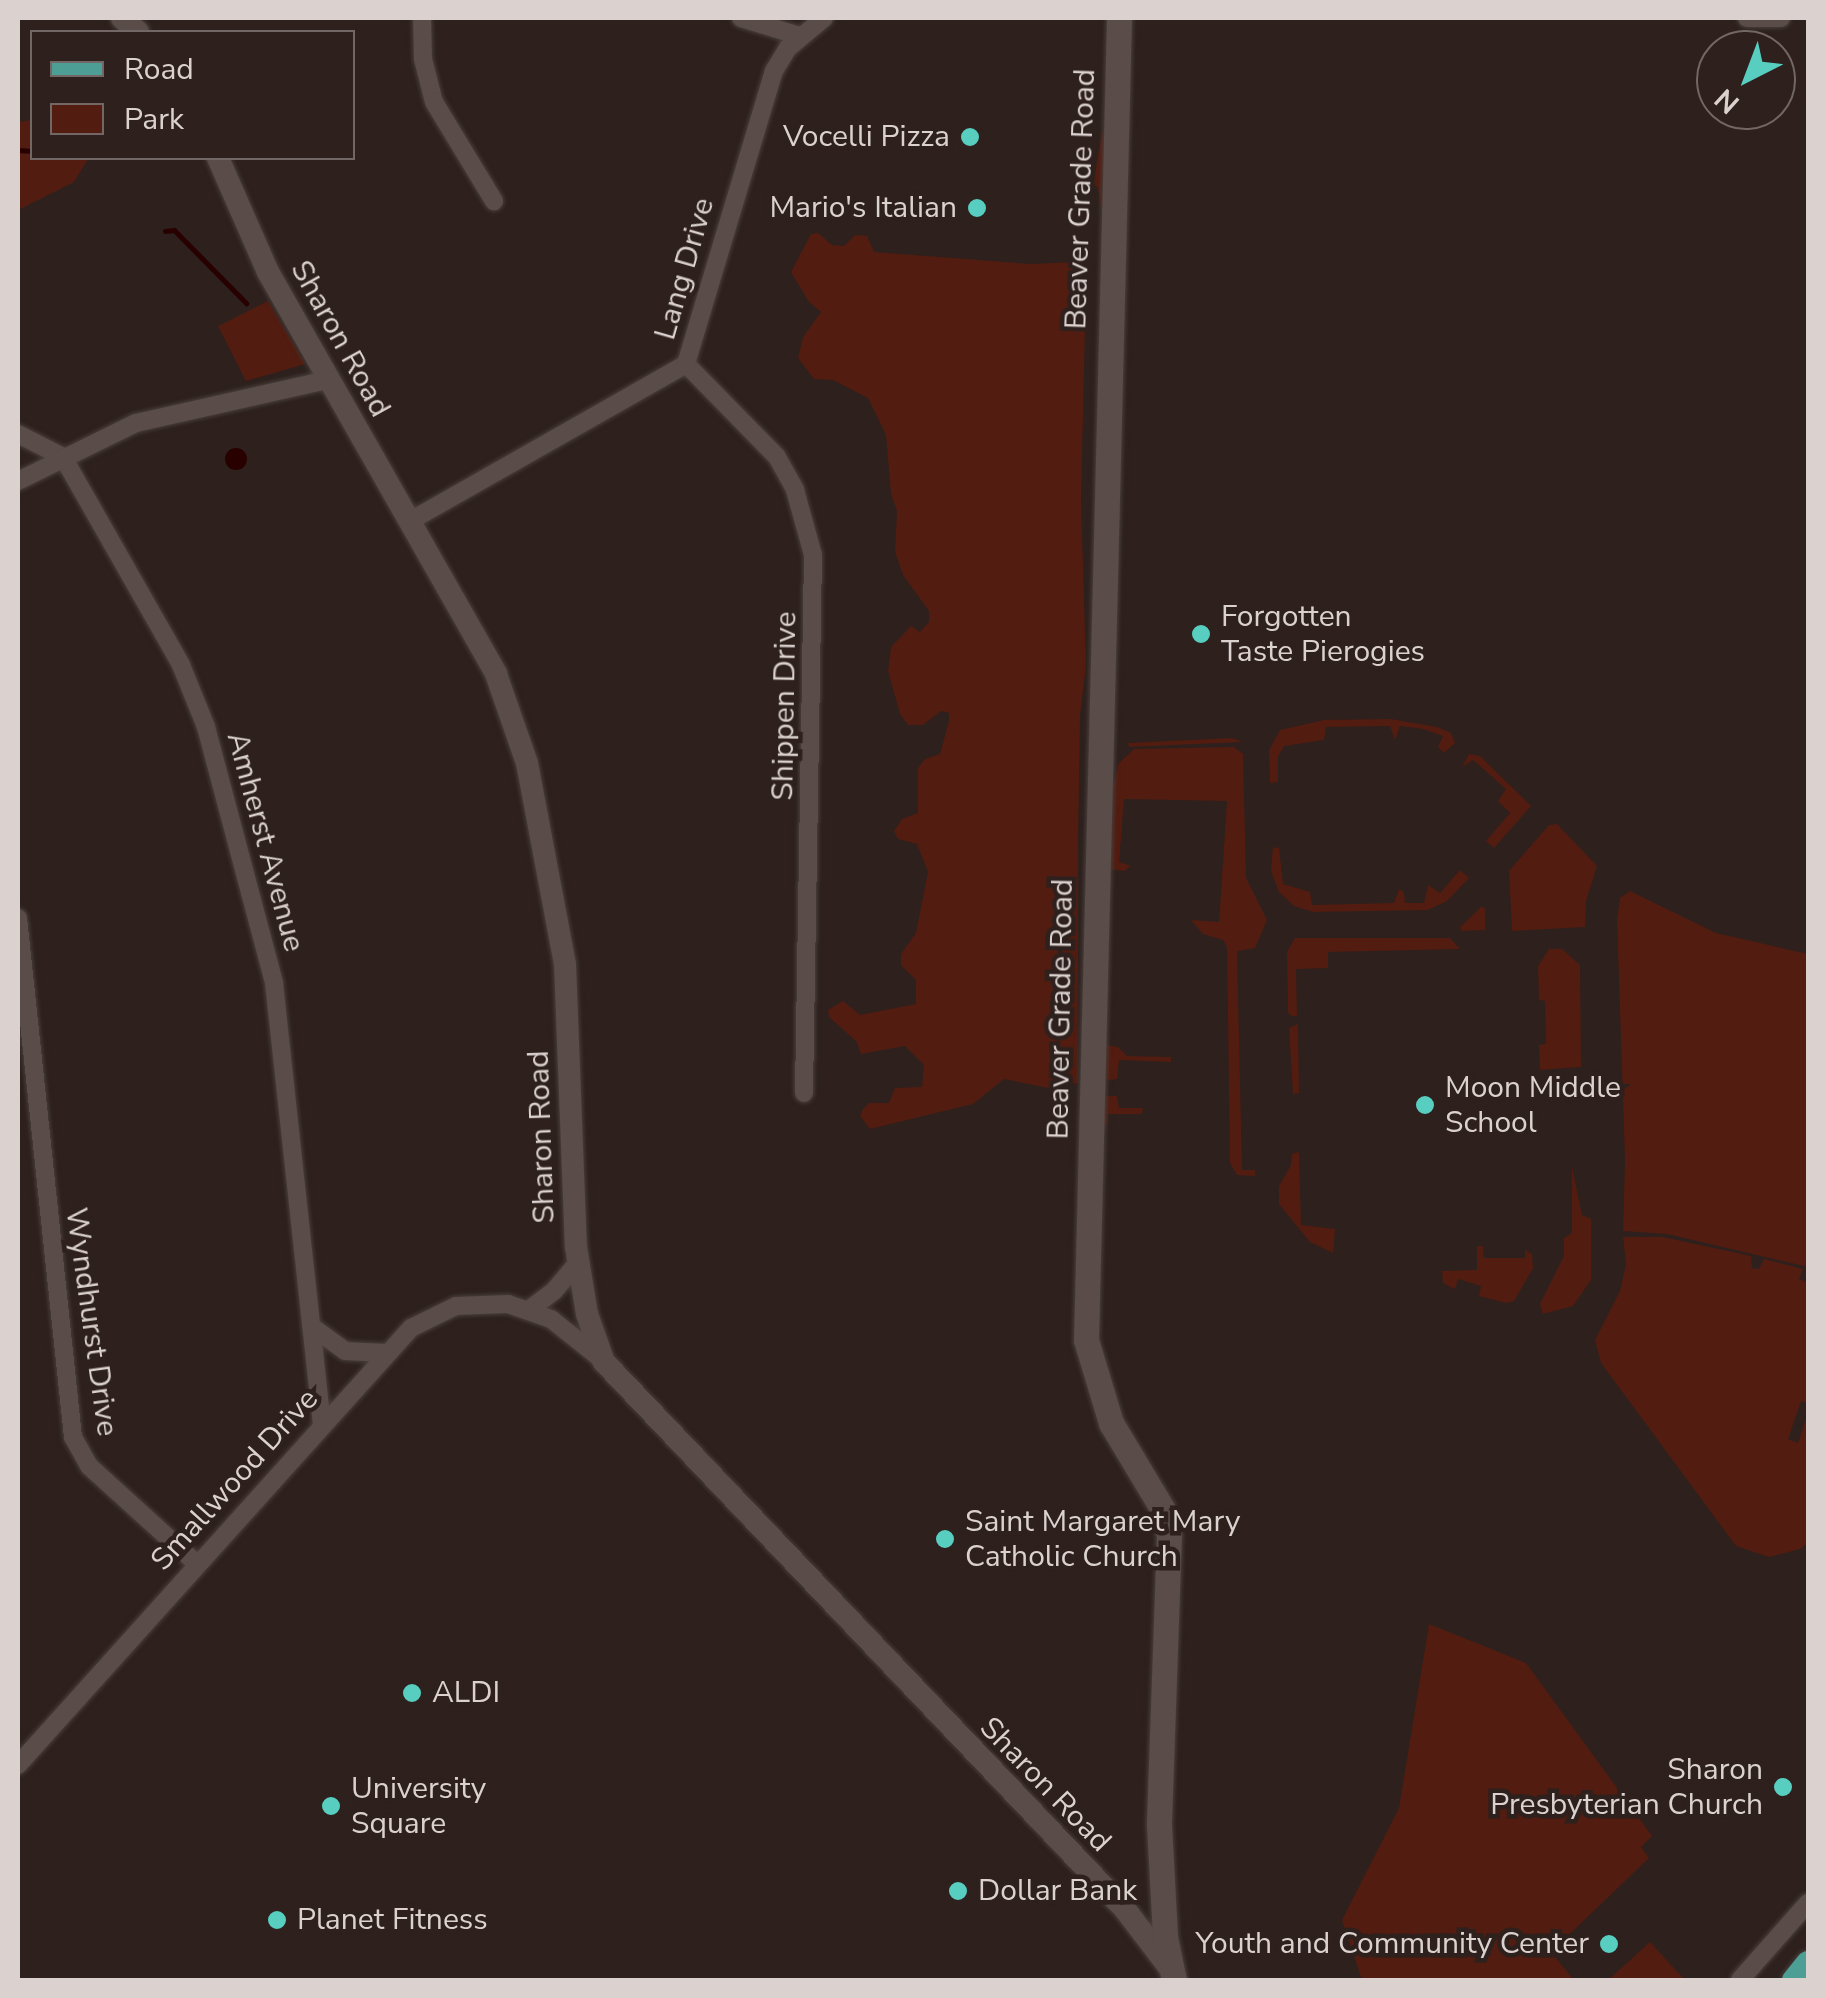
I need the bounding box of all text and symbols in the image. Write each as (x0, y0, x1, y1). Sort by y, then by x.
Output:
legend (30, 30, 355, 160)
north arrow (1696, 30, 1796, 130)
text: Road (124, 49, 194, 90)
street label: Beaver Grade Road (1058, 68, 1104, 330)
text: N (1707, 80, 1748, 122)
text: Park (124, 99, 184, 140)
place label: Vocelli Pizza (783, 119, 950, 155)
marker: Vocelli Pizza (959, 126, 981, 148)
place label: Mario's Italian (769, 190, 957, 226)
street label: Lang Drive (648, 194, 722, 344)
marker: Mario's Italian (966, 197, 988, 219)
street label: Sharon Road (282, 255, 398, 423)
place label: Forgotten Taste Pierogies (1221, 599, 1425, 670)
street label: Shippen Drive (765, 611, 805, 801)
marker: Forgotten Taste Pierogies (1190, 623, 1212, 645)
street label: Amherst Avenue (218, 728, 312, 956)
street label: Beaver Grade Road (1041, 878, 1081, 1140)
street label: Sharon Road (521, 1050, 563, 1224)
place label: Moon Middle School (1445, 1070, 1621, 1140)
marker: Moon Middle School (1414, 1094, 1436, 1116)
street label: Wyndhurst Drive (57, 1205, 125, 1439)
street label: Smallwood Drive (144, 1382, 326, 1578)
place label: Saint Margaret Mary Catholic Church (965, 1504, 1240, 1574)
marker: Saint Margaret Mary Catholic Church (934, 1528, 956, 1550)
place label: ALDI (432, 1675, 500, 1711)
marker: ALDI (401, 1682, 423, 1704)
street label: Sharon Road (972, 1710, 1118, 1860)
place label: Sharon Presbyterian Church (1490, 1752, 1763, 1822)
place label: University Square (351, 1771, 486, 1842)
marker: Sharon Presbyterian Church (1772, 1776, 1794, 1798)
marker: University Square (320, 1795, 342, 1817)
place label: Dollar Bank (978, 1873, 1137, 1909)
marker: Dollar Bank (947, 1880, 969, 1902)
place label: Planet Fitness (297, 1902, 488, 1938)
marker: Planet Fitness (266, 1909, 288, 1931)
place label: Youth and Community Center (1196, 1926, 1589, 1962)
marker: Youth and Community Center (1598, 1933, 1620, 1955)

